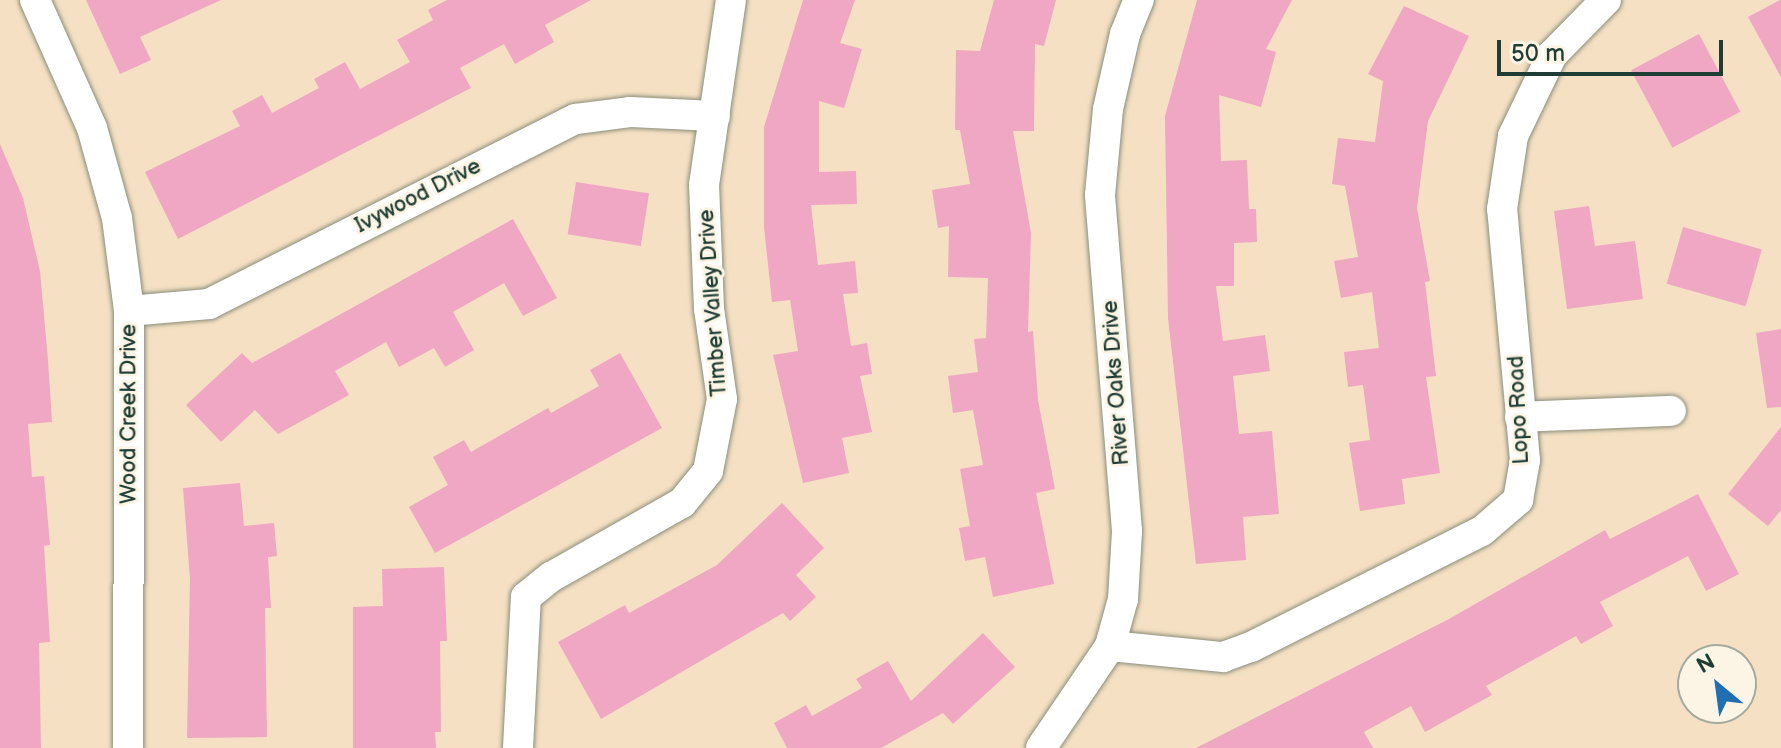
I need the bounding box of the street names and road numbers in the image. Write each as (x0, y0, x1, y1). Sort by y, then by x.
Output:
street label: Ivywood Drive (351, 153, 485, 239)
street label: Timber Valley Drive (693, 207, 733, 399)
street label: River Oaks Drive (1097, 300, 1135, 466)
street label: Wood Creek Drive (116, 324, 142, 504)
street label: Lopo Road (1503, 355, 1535, 465)

